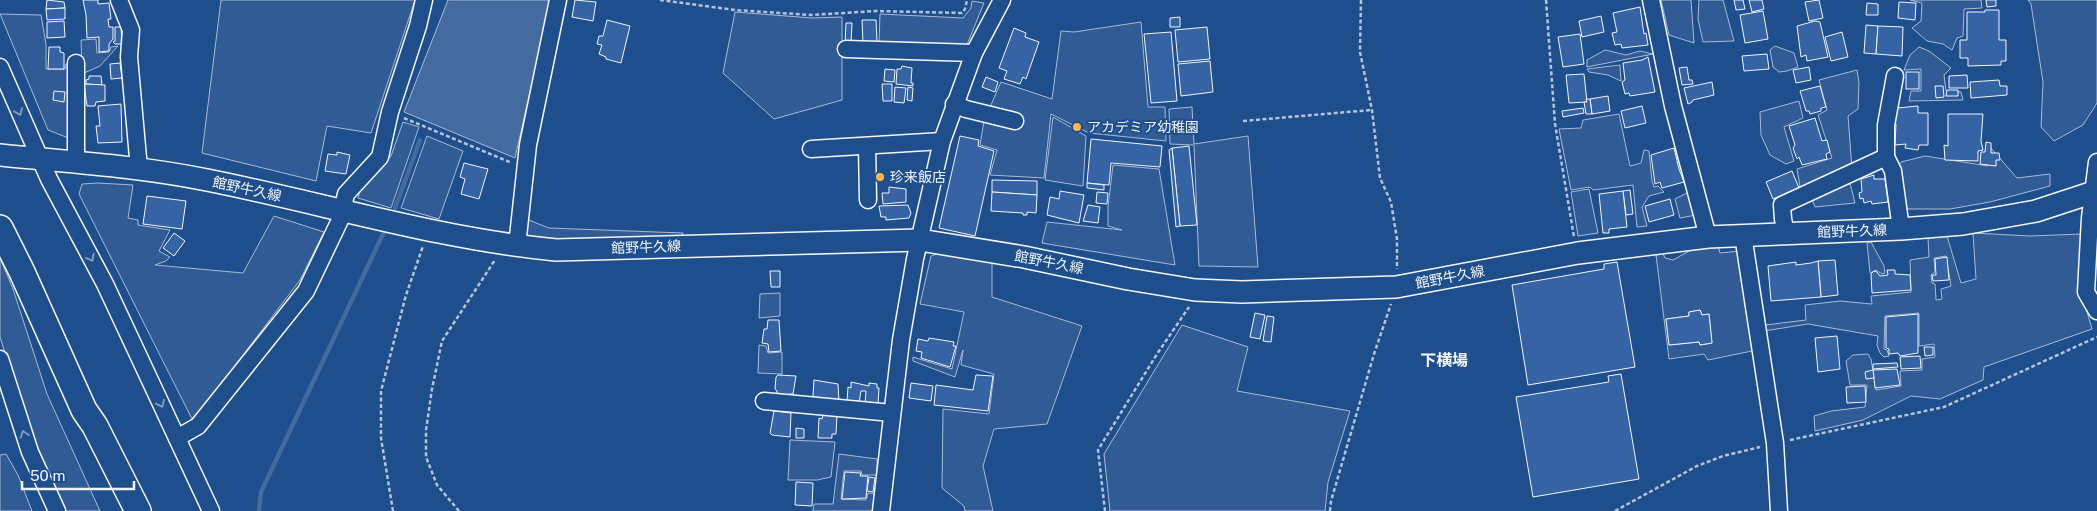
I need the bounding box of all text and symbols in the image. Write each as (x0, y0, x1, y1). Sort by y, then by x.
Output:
one-way arrow (12, 107, 23, 116)
place label: アカデミア幼稚園 (1087, 119, 1199, 135)
marker: アカデミア幼稚園 (1071, 121, 1083, 133)
place label: 珍来飯店 (890, 169, 946, 185)
marker: 珍来飯店 (874, 171, 886, 183)
street label: 館野牛久線 (211, 174, 283, 204)
street label: 館野牛久線 (1817, 222, 1887, 240)
street label: 館野牛久線 (611, 238, 681, 256)
street label: 館野牛久線 (1013, 247, 1085, 277)
one-way arrow (85, 253, 95, 262)
street label: 館野牛久線 (1414, 262, 1486, 292)
district label: 下横場 (1420, 351, 1468, 370)
one-way arrow (155, 399, 166, 408)
one-way arrow (20, 430, 30, 438)
scale bar (22, 458, 135, 490)
text: 50 m (30, 467, 65, 484)

